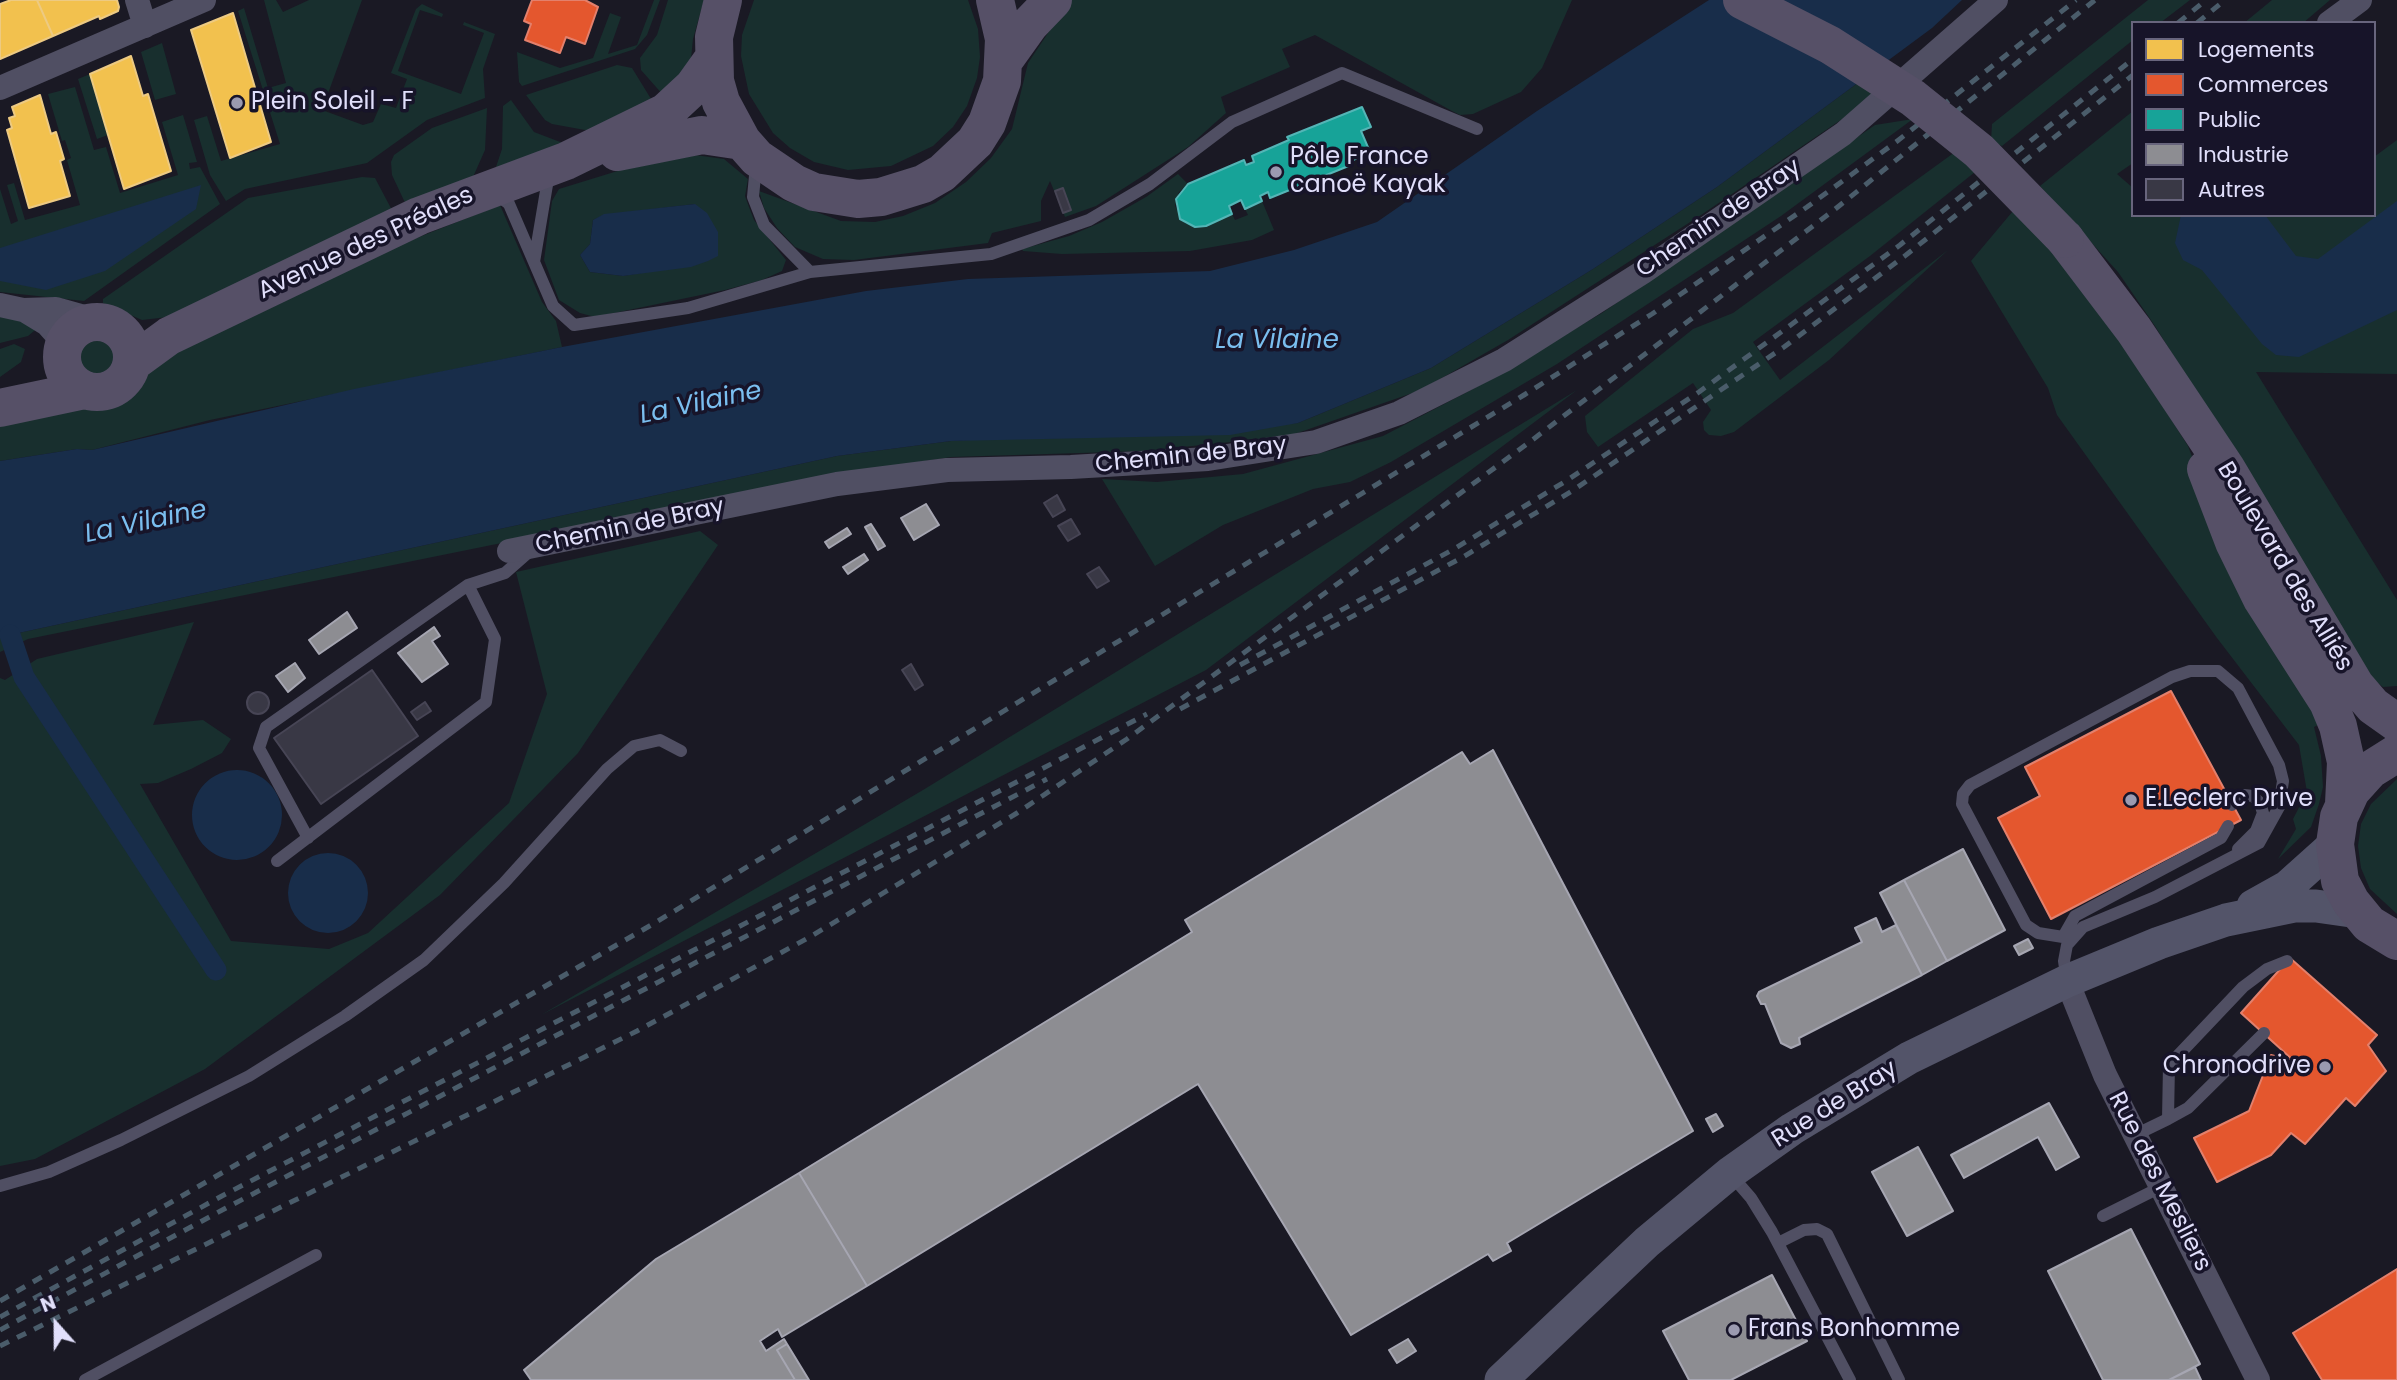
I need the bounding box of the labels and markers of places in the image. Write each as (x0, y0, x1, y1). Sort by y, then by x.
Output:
place label: Plein Soleil - F (251, 89, 414, 117)
marker: Plein Soleil - F (229, 95, 245, 111)
place label: Pôle France canoë Kayak (1290, 144, 1445, 200)
marker: Pôle France canoë Kayak (1268, 164, 1284, 180)
place label: E.Leclerc Drive (2145, 786, 2313, 814)
marker: E.Leclerc Drive (2123, 792, 2139, 808)
place label: Chronodrive (2163, 1053, 2311, 1081)
marker: Chronodrive (2317, 1059, 2333, 1075)
place label: Frans Bonhomme (1748, 1316, 1960, 1344)
marker: Frans Bonhomme (1726, 1322, 1742, 1338)

